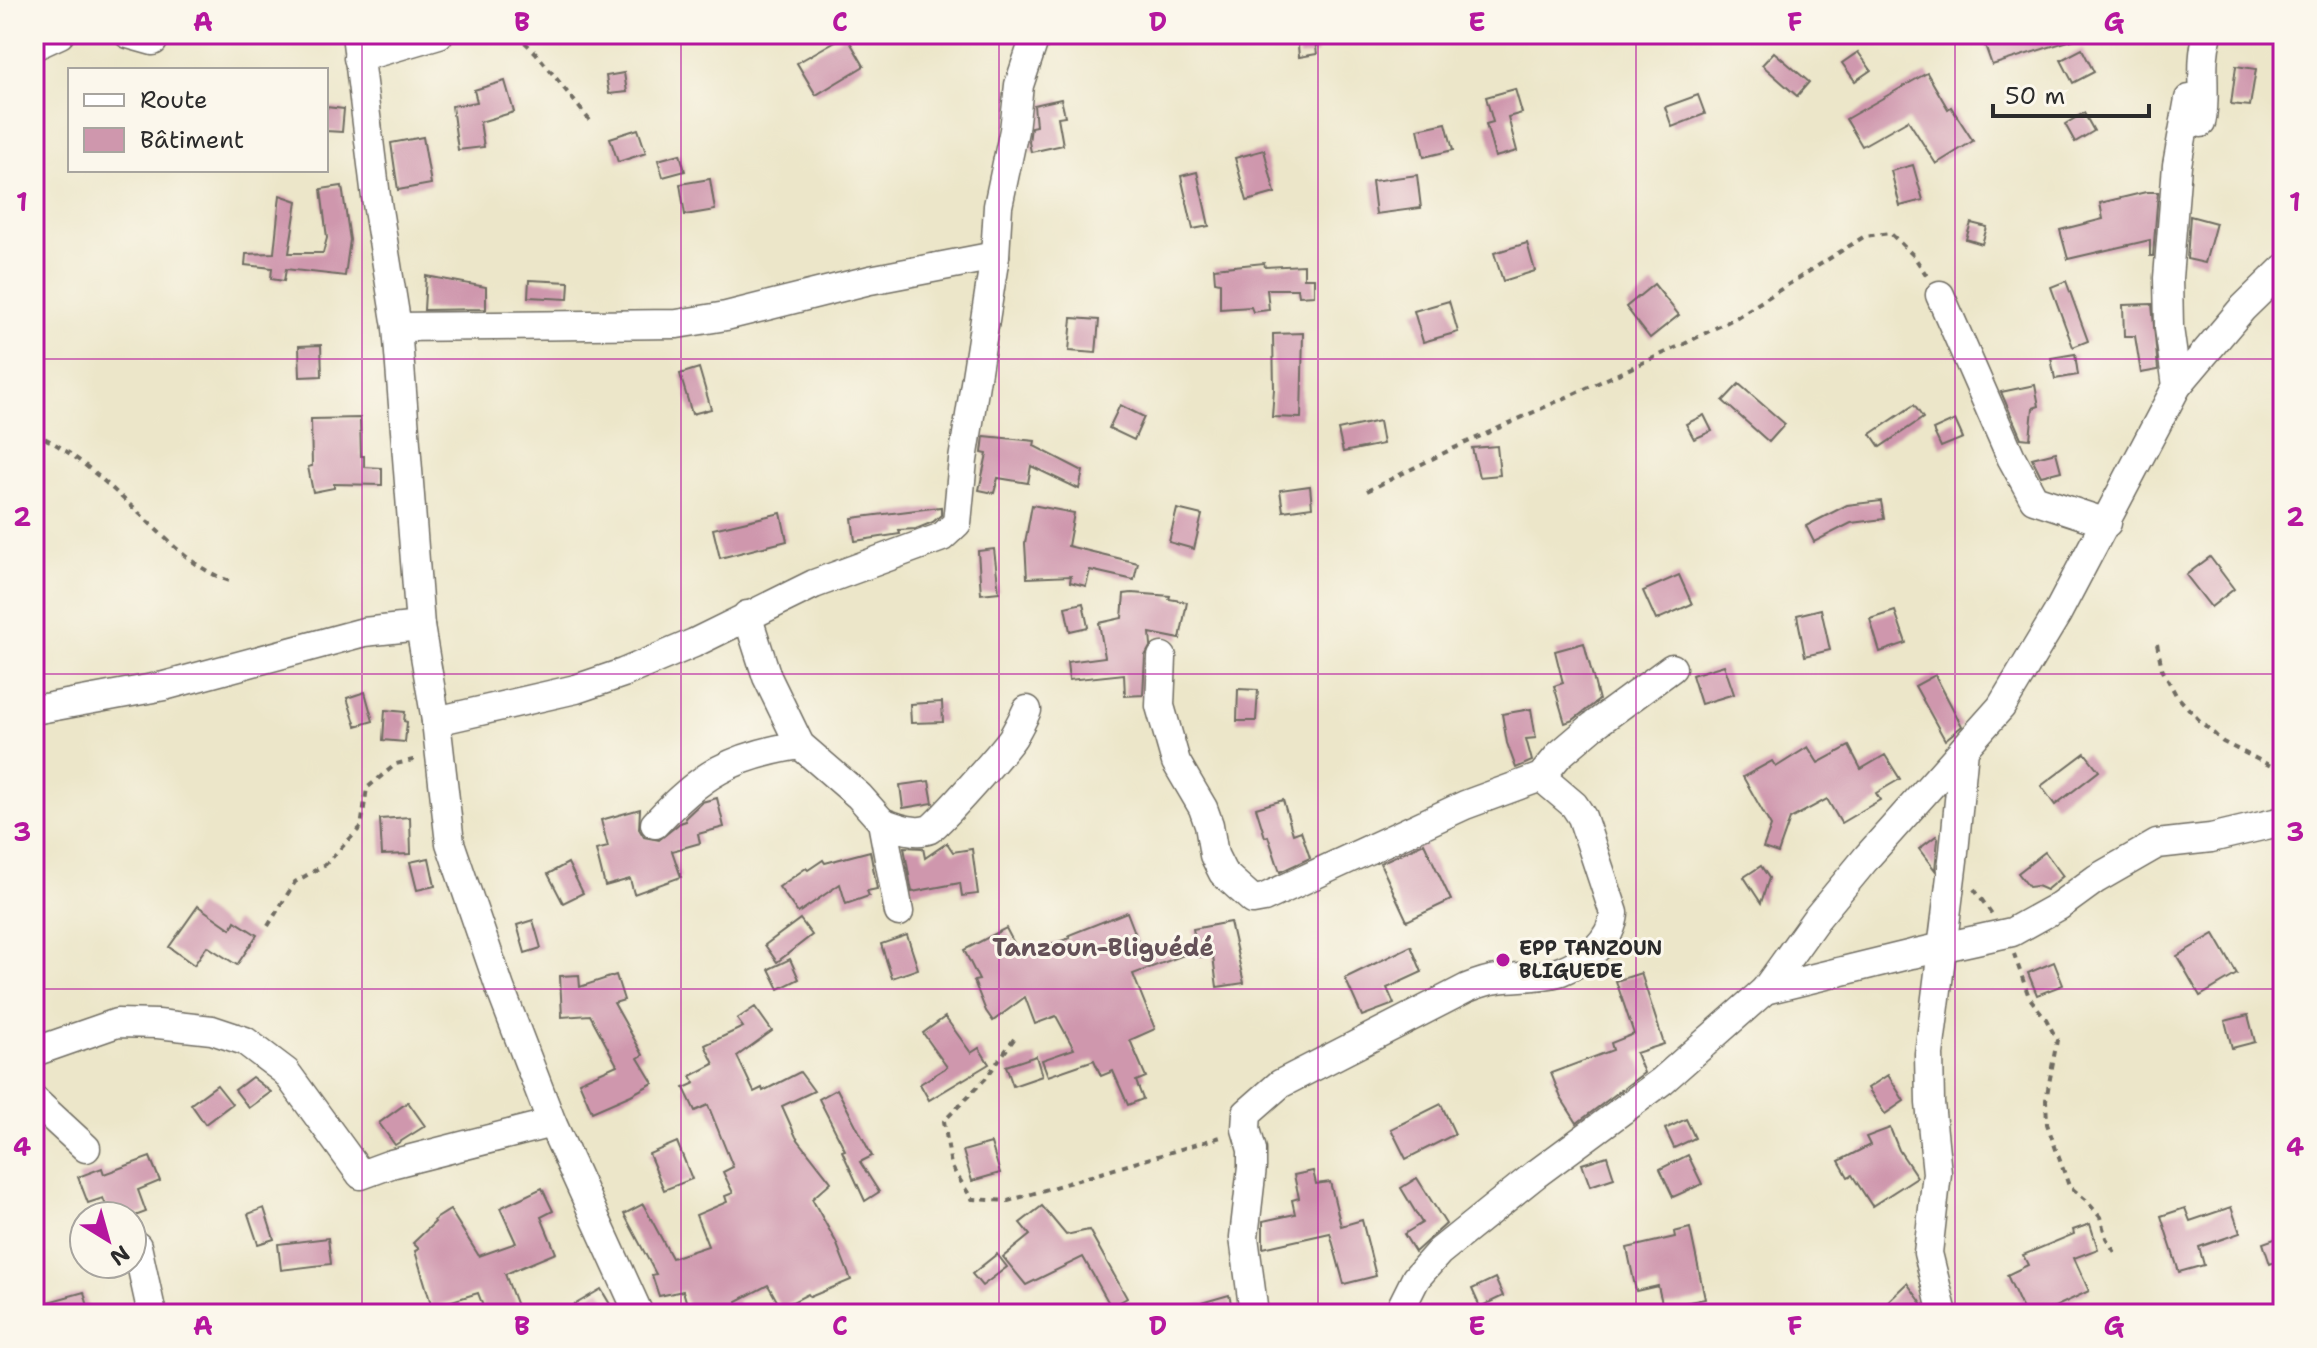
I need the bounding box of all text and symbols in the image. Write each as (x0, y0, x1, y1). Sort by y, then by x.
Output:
text: A (193, 4, 213, 39)
text: B (514, 4, 530, 39)
text: C (832, 4, 848, 39)
text: D (1149, 4, 1167, 39)
text: E (1468, 4, 1486, 39)
text: F (1787, 4, 1803, 39)
text: G (2104, 4, 2125, 39)
legend (68, 68, 328, 172)
scale bar (1993, 68, 2149, 118)
text: 50 m (2005, 80, 2065, 112)
text: Route (140, 84, 208, 116)
text: Bâtiment (140, 124, 244, 156)
text: 1 (16, 184, 28, 219)
text: 1 (2289, 184, 2301, 219)
text: 2 (13, 499, 31, 534)
text: 2 (2286, 499, 2304, 534)
text: 3 (13, 814, 31, 849)
text: 3 (2286, 814, 2304, 849)
district label: Tanzoun-Bliguédé (992, 932, 1214, 964)
place label: EPP TANZOUN BLIGUEDE (1519, 935, 1662, 984)
marker: EPP TANZOUN BLIGUEDE (1494, 951, 1512, 969)
text: 4 (13, 1129, 31, 1164)
text: 4 (2286, 1129, 2304, 1164)
north arrow (68, 1200, 148, 1280)
text: N (104, 1239, 135, 1272)
text: A (193, 1308, 213, 1343)
text: B (514, 1308, 530, 1343)
text: C (832, 1308, 848, 1343)
text: D (1149, 1308, 1167, 1343)
text: E (1468, 1308, 1486, 1343)
text: F (1787, 1308, 1803, 1343)
text: G (2104, 1308, 2125, 1343)

